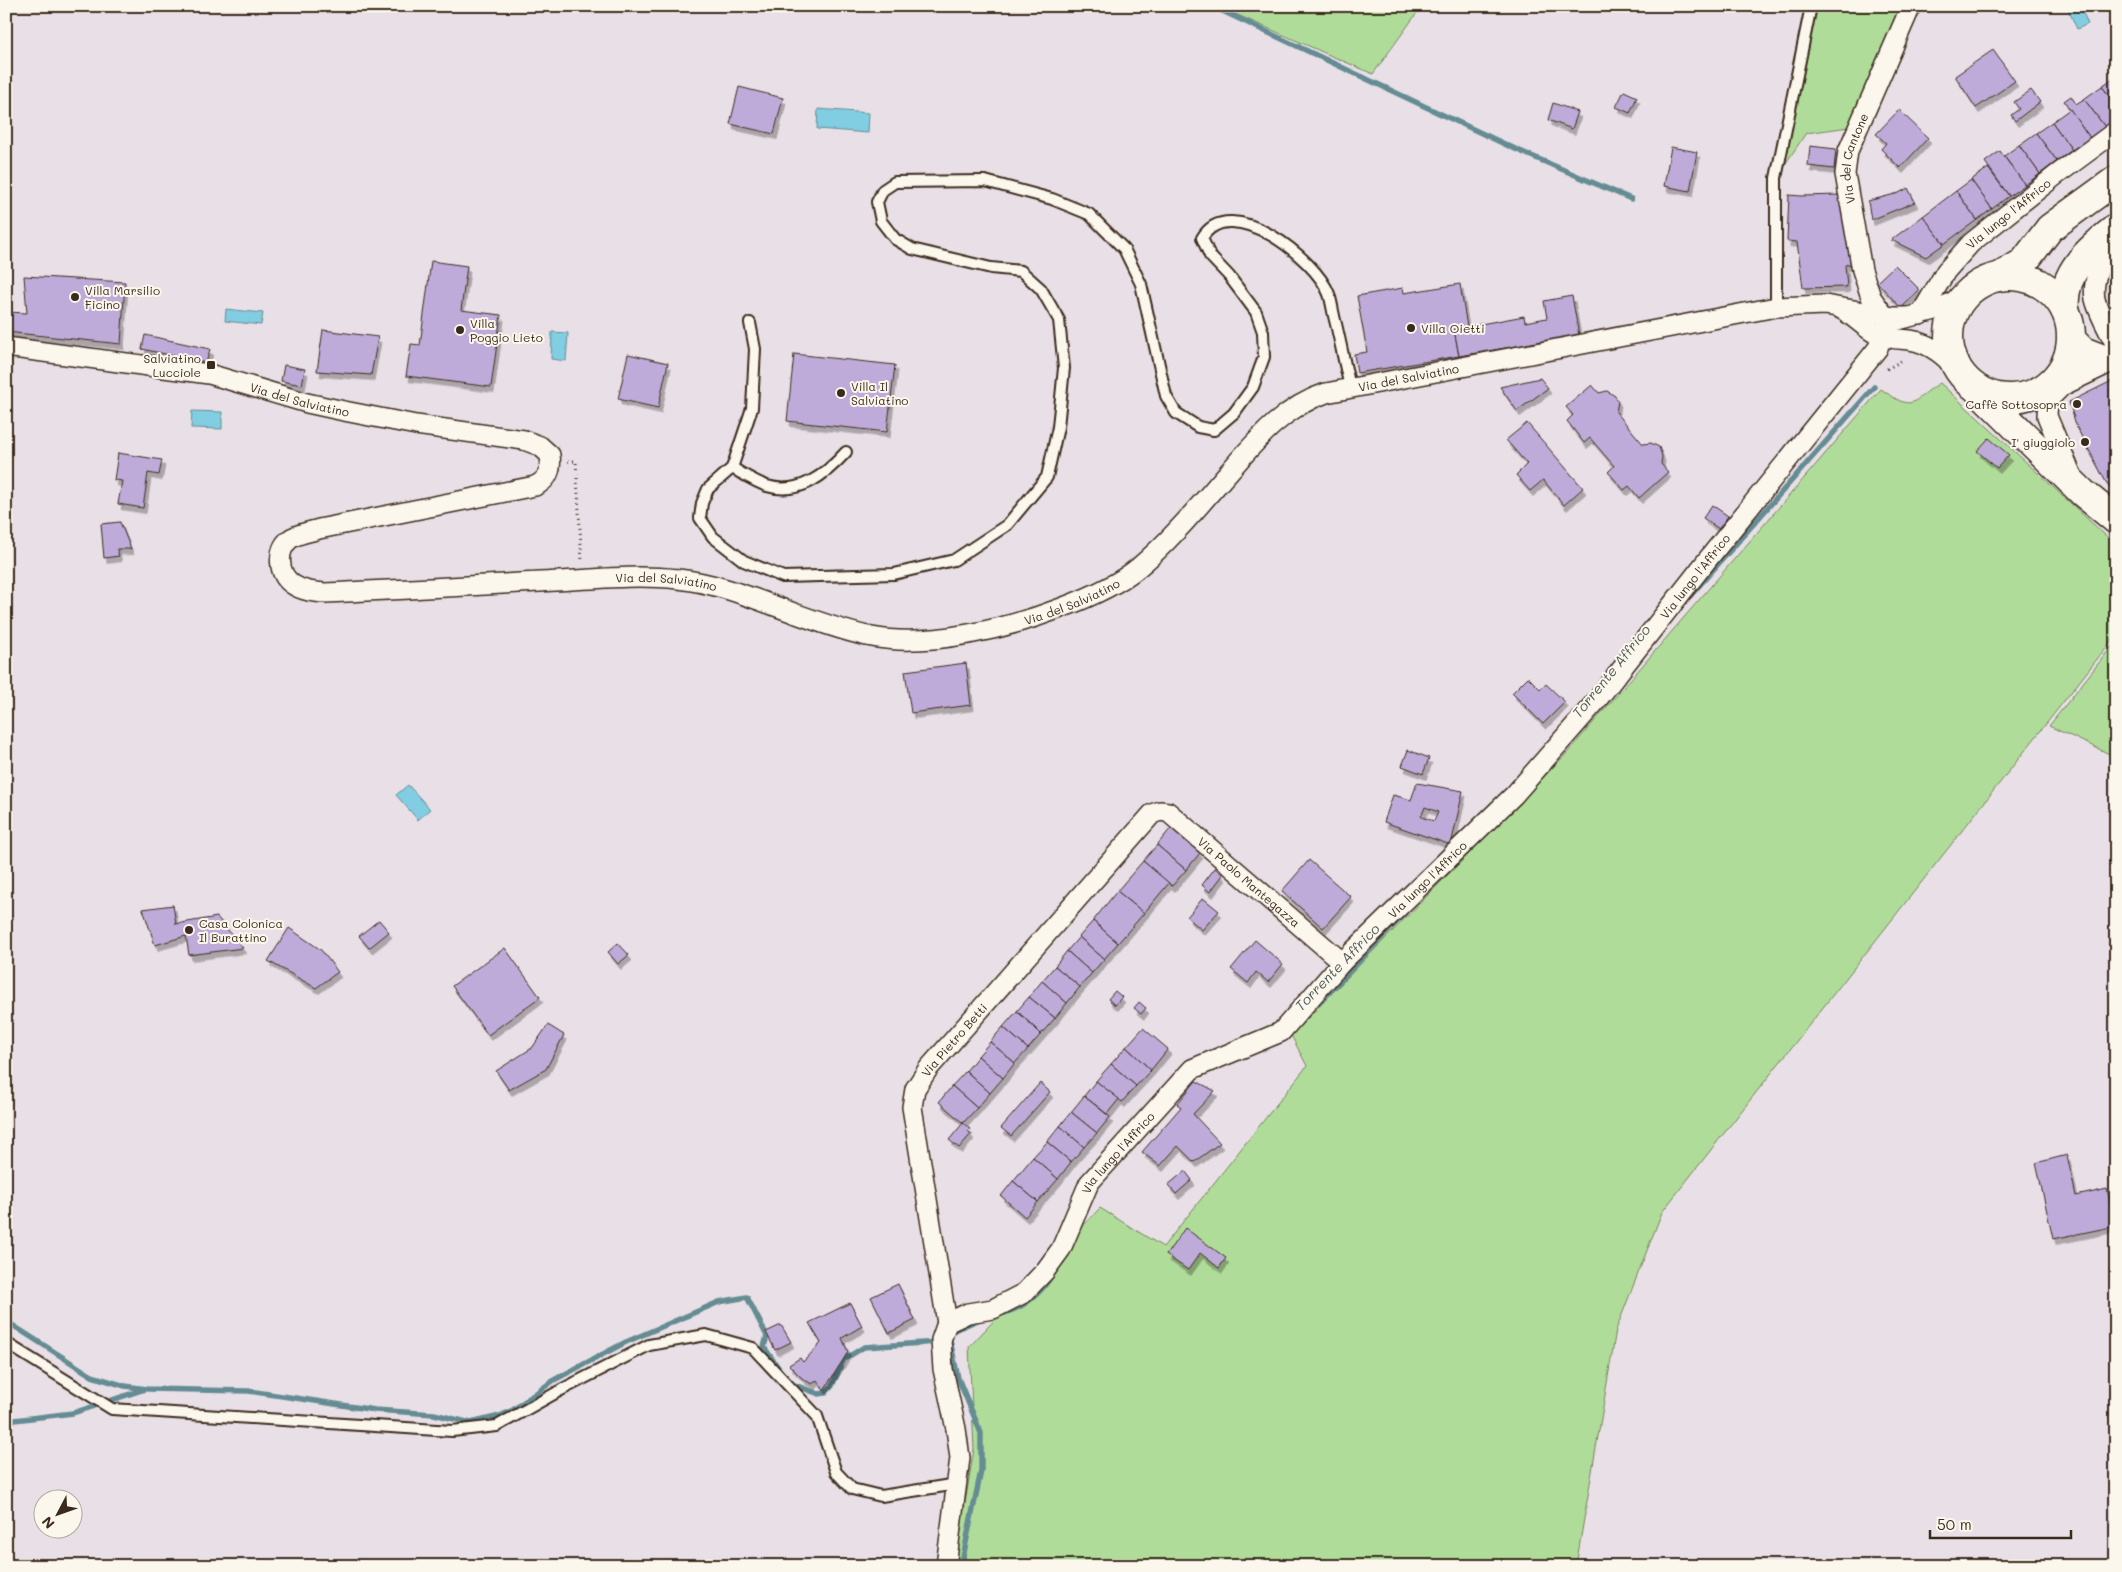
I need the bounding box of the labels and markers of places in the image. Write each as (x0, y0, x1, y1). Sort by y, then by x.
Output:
place label: Villa Marsilio Ficino (85, 282, 160, 312)
marker: Villa Marsilio Ficino (69, 291, 81, 303)
place label: Villa Poggio Lieto (470, 315, 543, 345)
place label: Villa Oietti (1421, 320, 1485, 336)
marker: Villa Oietti (1405, 322, 1417, 334)
marker: Villa Poggio Lieto (454, 324, 466, 336)
place label: Salviatino Lucciole (144, 350, 201, 380)
marker: Salviatino Lucciole (205, 359, 217, 371)
place label: Villa Il Salviatino (851, 378, 908, 408)
marker: Villa Il Salviatino (835, 387, 847, 399)
place label: Caffè Sottosopra (1965, 396, 2067, 412)
marker: Caffè Sottosopra (2071, 398, 2083, 410)
place label: I' giuggiolo (2011, 434, 2075, 450)
marker: I' giuggiolo (2079, 436, 2091, 448)
place label: Casa Colonica Il Burattino (199, 915, 283, 945)
marker: Casa Colonica Il Burattino (183, 924, 195, 936)

